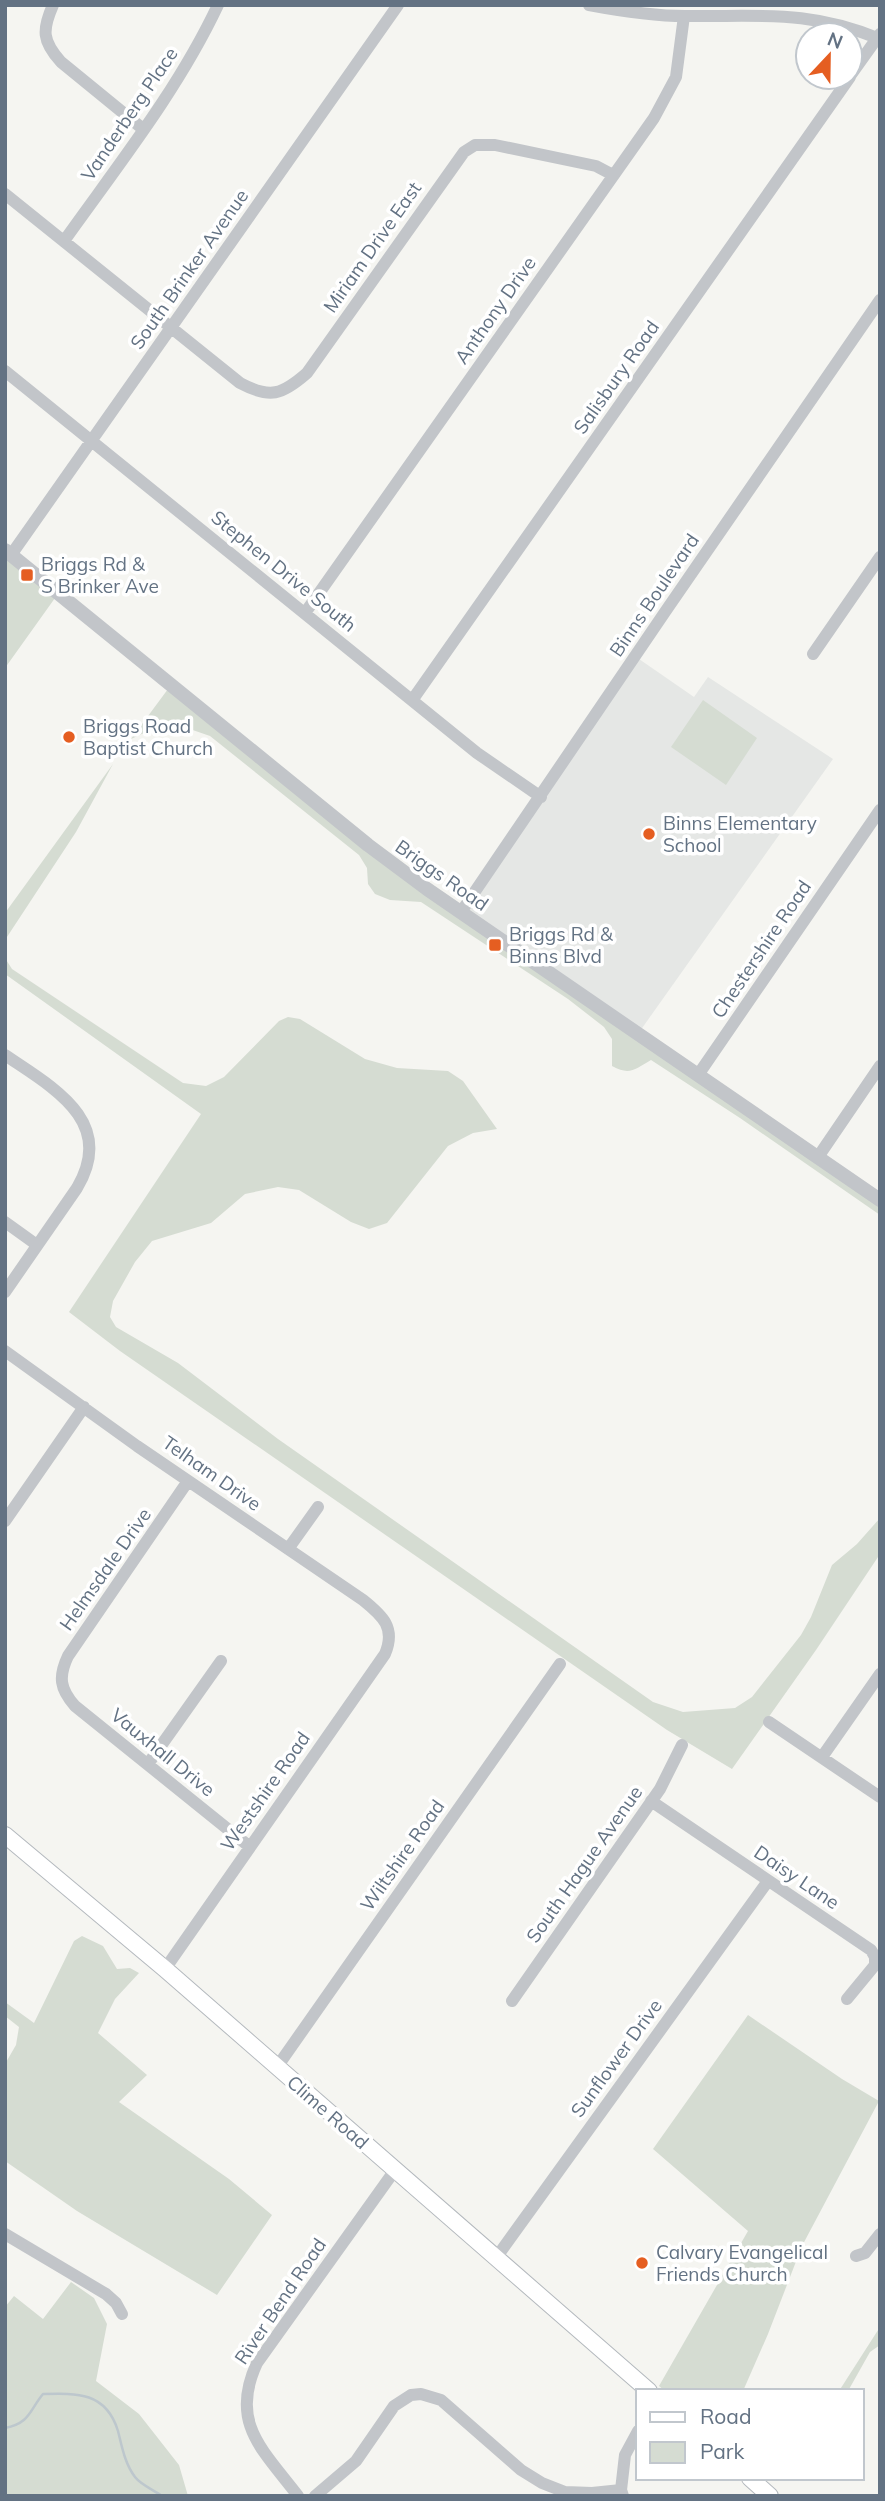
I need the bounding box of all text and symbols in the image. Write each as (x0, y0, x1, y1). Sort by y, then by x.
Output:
north arrow (794, 21, 864, 91)
text: N (824, 26, 847, 54)
street label: Vanderberg Place (75, 43, 183, 185)
street label: Miriam Drive East (318, 177, 426, 317)
street label: South Brinker Avenue (125, 184, 253, 354)
street label: Anthony Drive (449, 252, 541, 368)
street label: Salisbury Road (568, 316, 664, 438)
street label: Stephen Drive South (207, 505, 361, 637)
street label: Binns Boulevard (604, 529, 704, 661)
place label: Briggs Rd & S Brinker Ave (41, 552, 159, 598)
marker: Briggs Rd & S Brinker Ave (19, 567, 35, 583)
place label: Briggs Road Baptist Church (83, 714, 213, 760)
marker: Briggs Road Baptist Church (61, 729, 77, 745)
place label: Binns Elementary School (663, 811, 817, 857)
marker: Binns Elementary School (641, 826, 657, 842)
street label: Briggs Road (391, 834, 493, 916)
street label: Chestershire Road (706, 875, 816, 1023)
place label: Briggs Rd & Binns Blvd (509, 922, 614, 968)
marker: Briggs Rd & Binns Blvd (487, 937, 503, 953)
street label: Telham Drive (158, 1430, 266, 1516)
street label: Helmsdale Drive (54, 1503, 156, 1635)
street label: Vauxhall Drive (106, 1703, 220, 1801)
street label: Westshire Road (215, 1727, 315, 1855)
street label: South Hague Avenue (521, 1781, 647, 1947)
street label: Wiltshire Road (355, 1795, 449, 1915)
street label: Daisy Lane (750, 1840, 844, 1914)
street label: Sunflower Drive (565, 1994, 667, 2122)
street label: Clime Road (282, 2070, 374, 2154)
street label: River Bend Road (229, 2233, 331, 2369)
place label: Calvary Evangelical Friends Church (656, 2240, 828, 2286)
marker: Calvary Evangelical Friends Church (634, 2255, 650, 2271)
legend (636, 2389, 864, 2480)
text: Road (700, 2403, 751, 2429)
text: Park (700, 2438, 744, 2464)

